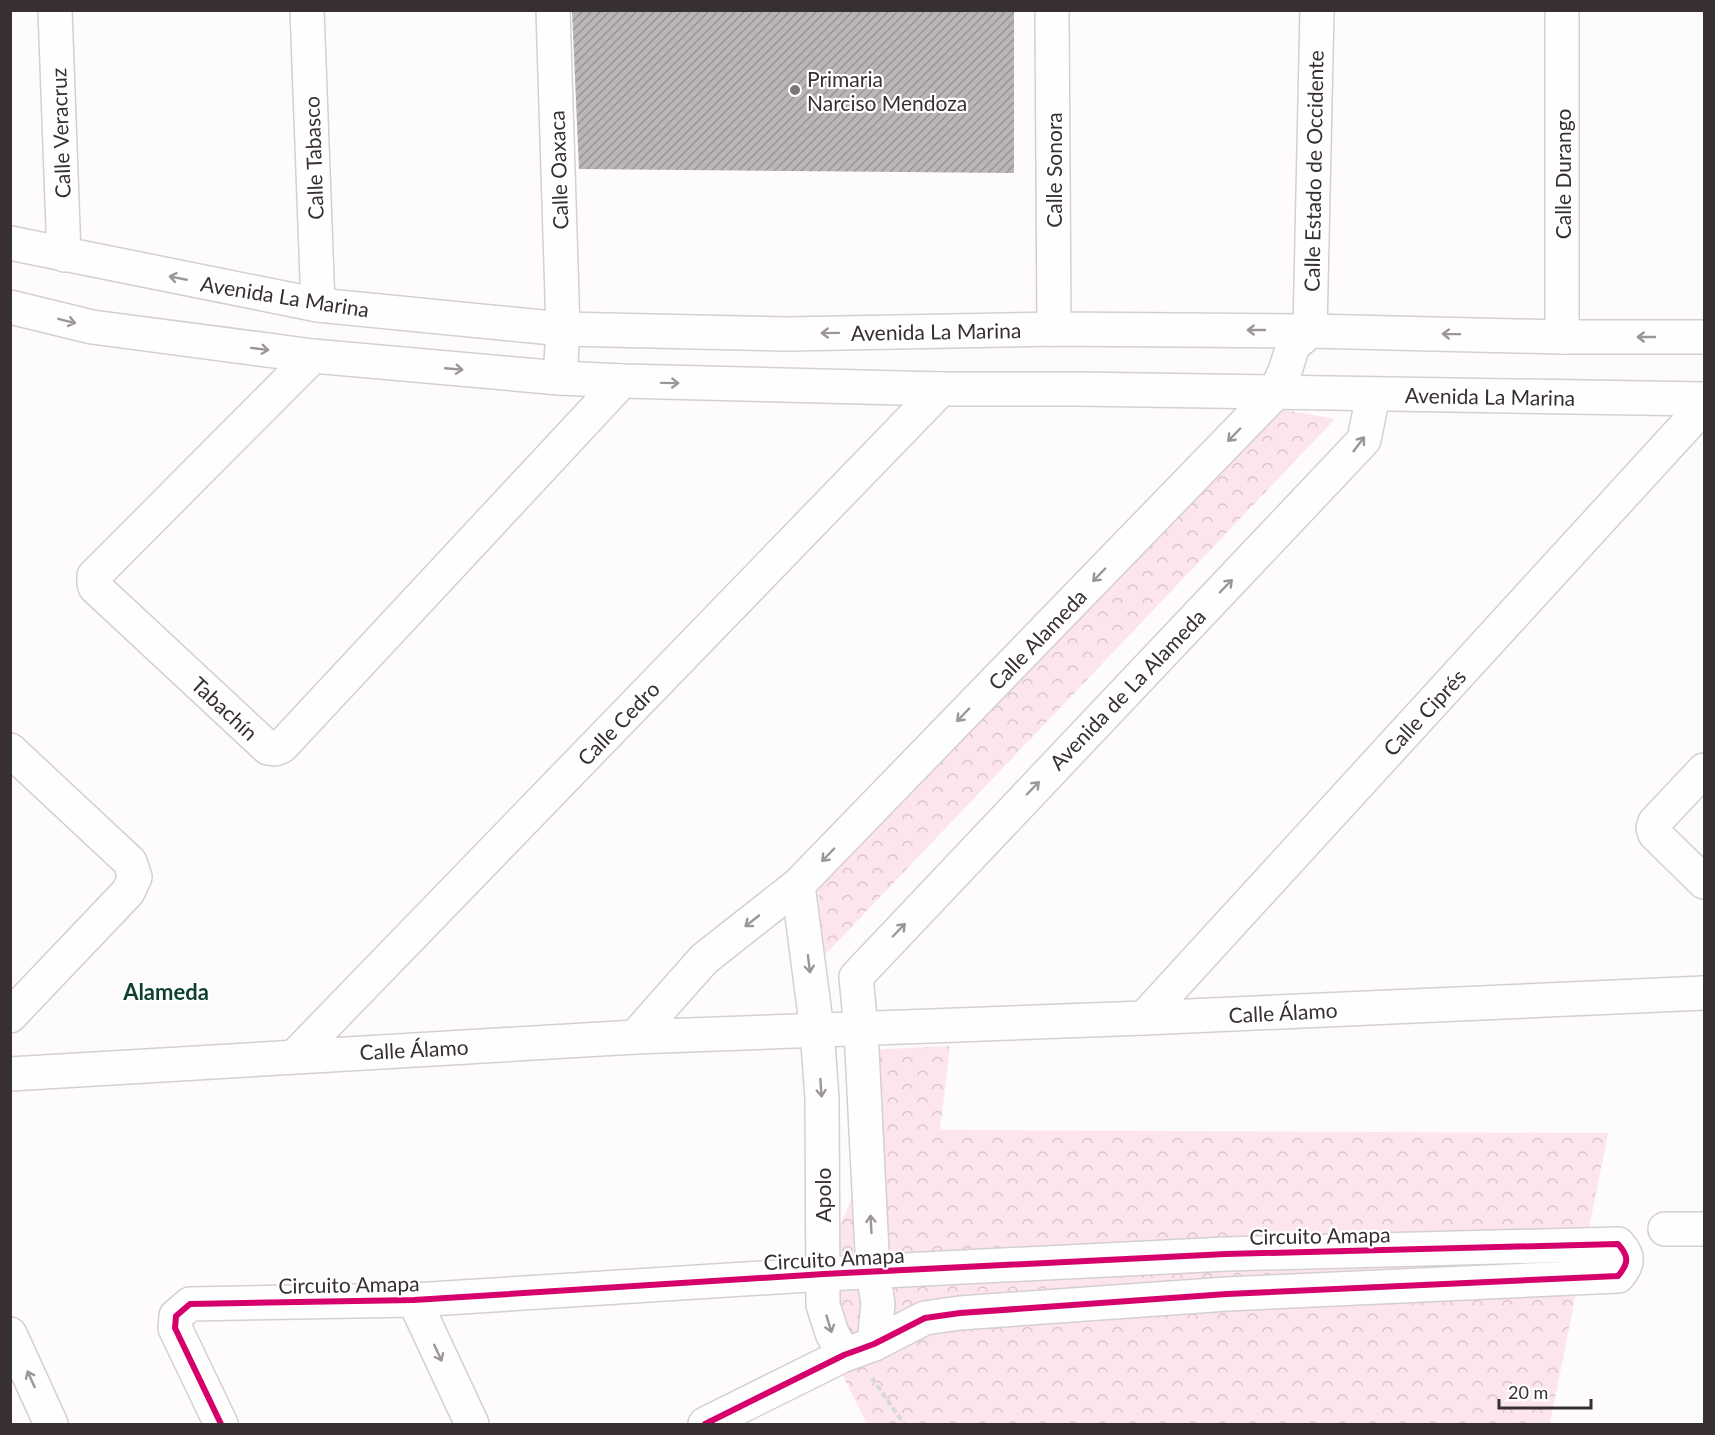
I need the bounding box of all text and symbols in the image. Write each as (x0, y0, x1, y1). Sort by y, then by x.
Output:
street label: Calle Estado de Occidente (1298, 50, 1328, 292)
place label: Primaria Narciso Mendoza (807, 66, 967, 115)
street label: Calle Veracruz (45, 67, 75, 199)
marker: Primaria Narciso Mendoza (788, 83, 802, 97)
street label: Calle Tabasco (298, 96, 328, 220)
street label: Calle Durango (1550, 109, 1575, 239)
street label: Calle Oaxaca (543, 110, 573, 230)
street label: Calle Sonora (1041, 112, 1066, 228)
street label: Avenida La Marina (199, 270, 371, 322)
one-way arrow (169, 272, 189, 283)
one-way arrow (58, 315, 77, 327)
street label: Avenida La Marina (851, 317, 1021, 345)
one-way arrow (1247, 324, 1267, 336)
one-way arrow (821, 327, 841, 339)
one-way arrow (1442, 328, 1462, 340)
one-way arrow (1637, 331, 1657, 343)
one-way arrow (250, 343, 270, 354)
one-way arrow (444, 364, 464, 375)
one-way arrow (659, 377, 679, 388)
street label: Avenida La Marina (1405, 382, 1575, 410)
one-way arrow (1227, 427, 1242, 442)
one-way arrow (1352, 436, 1365, 452)
one-way arrow (1091, 567, 1106, 582)
one-way arrow (1218, 579, 1232, 594)
street label: Calle Alameda (983, 583, 1091, 695)
street label: Avenida de La Alameda (1044, 603, 1210, 775)
street label: Calle Ciprés (1378, 664, 1470, 760)
street label: Tabachín (187, 671, 263, 745)
street label: Calle Cedro (572, 676, 664, 770)
one-way arrow (957, 707, 971, 722)
one-way arrow (1026, 781, 1041, 796)
one-way arrow (820, 848, 835, 863)
one-way arrow (745, 915, 761, 928)
one-way arrow (892, 922, 906, 937)
one-way arrow (803, 954, 814, 974)
district label: Alameda (122, 978, 209, 1005)
street label: Calle Álamo (1228, 997, 1338, 1027)
street label: Calle Álamo (359, 1034, 469, 1064)
one-way arrow (816, 1078, 827, 1098)
street label: Apolo (810, 1168, 835, 1222)
one-way arrow (865, 1214, 876, 1234)
street label: Circuito Amapa (1249, 1221, 1391, 1249)
street label: Circuito Amapa (763, 1242, 905, 1274)
street label: Circuito Amapa (278, 1270, 420, 1298)
one-way arrow (824, 1314, 835, 1333)
one-way arrow (433, 1343, 445, 1361)
one-way arrow (24, 1371, 36, 1389)
scale bar (1499, 1372, 1590, 1410)
text: 20 m (1508, 1381, 1548, 1403)

